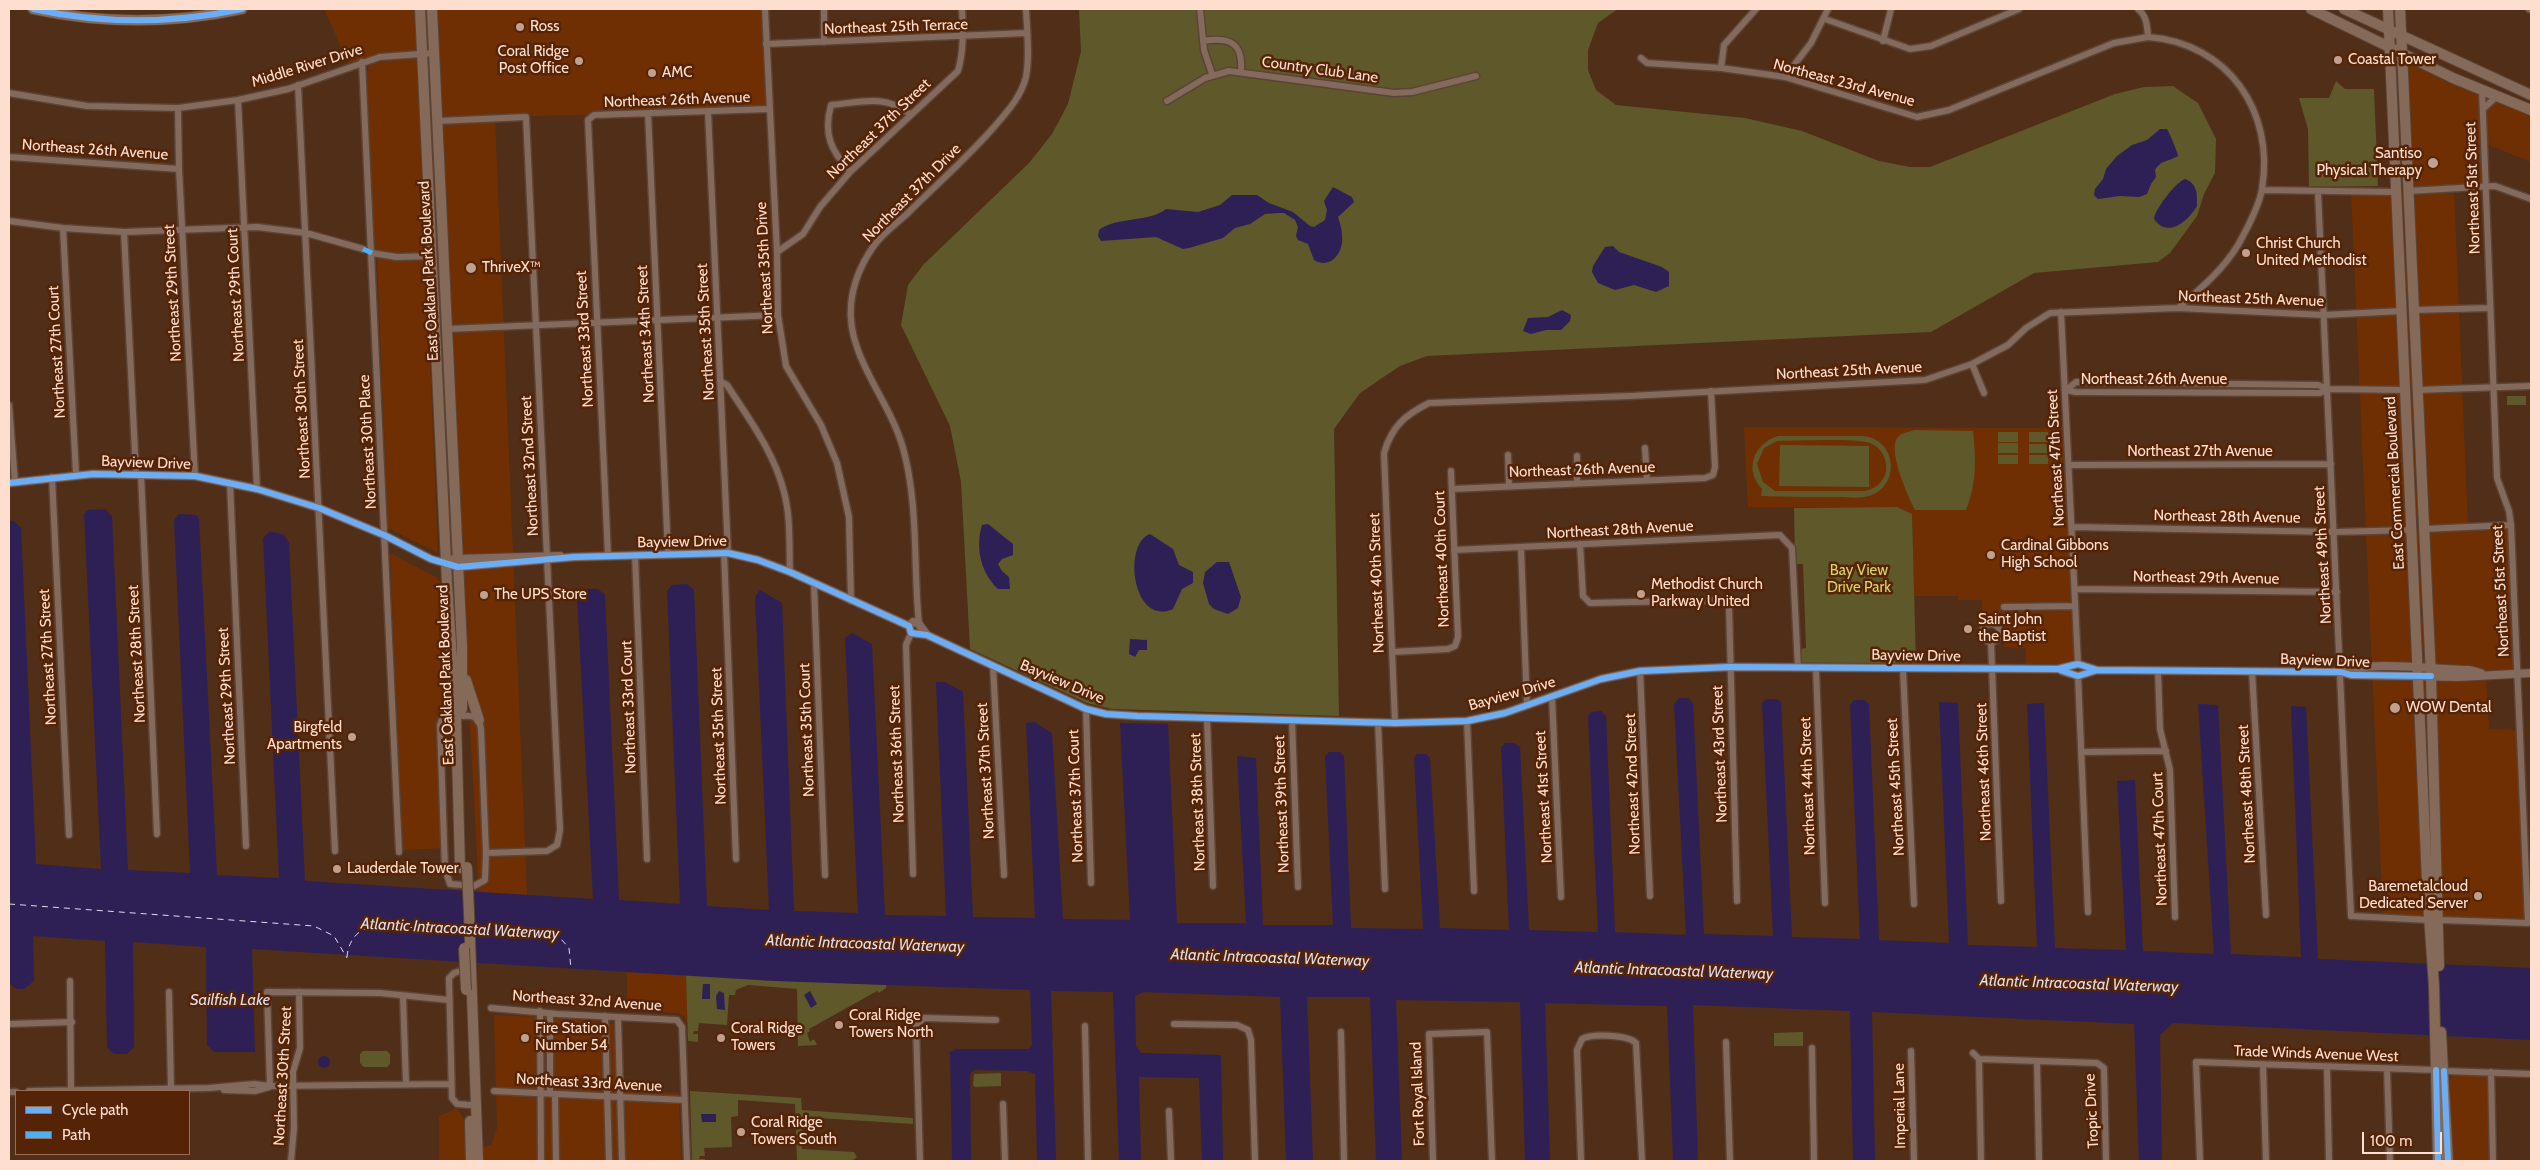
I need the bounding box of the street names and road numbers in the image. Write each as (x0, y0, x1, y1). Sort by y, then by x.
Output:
street label: Northeast 25th Terrace (824, 15, 968, 39)
street label: Middle River Drive (249, 41, 365, 91)
street label: Country Club Lane (1261, 53, 1379, 87)
street label: Northeast 23rd Avenue (1771, 55, 1917, 111)
street label: Northeast 37th Street (824, 75, 934, 183)
street label: Northeast 26th Avenue (603, 88, 751, 112)
street label: Northeast 51st Street (2462, 122, 2484, 254)
street label: Northeast 26th Avenue (21, 136, 169, 164)
street label: Northeast 37th Drive (859, 140, 965, 246)
street label: East Oakland Park Boulevard (415, 181, 443, 361)
street label: Northeast 35th Drive (753, 201, 777, 335)
street label: Northeast 29th Street (160, 224, 186, 362)
street label: Northeast 29th Court (224, 228, 248, 362)
street label: Northeast 35th Street (693, 263, 719, 401)
street label: Northeast 34th Street (633, 265, 659, 403)
street label: Northeast 33rd Street (572, 270, 598, 408)
street label: Northeast 27th Court (45, 285, 69, 419)
street label: Northeast 25th Avenue (2178, 287, 2324, 311)
street label: Northeast 30th Street (289, 339, 315, 479)
street label: Northeast 25th Avenue (1776, 358, 1922, 384)
street label: Northeast 26th Avenue (2081, 371, 2227, 389)
street label: Northeast 30th Place (355, 374, 381, 510)
street label: Northeast 47th Street (2043, 389, 2069, 527)
street label: Northeast 32nd Street (517, 395, 543, 537)
street label: East Commercial Boulevard (2381, 396, 2409, 570)
street label: Northeast 27th Avenue (2127, 443, 2273, 461)
street label: Bayview Drive (101, 452, 191, 474)
street label: Northeast 26th Avenue (1508, 458, 1656, 482)
street label: Northeast 49th Street (2310, 485, 2336, 625)
street label: Northeast 40th Court (1431, 490, 1453, 628)
street label: Northeast 28th Avenue (2153, 507, 2301, 527)
street label: Northeast 40th Street (1366, 513, 1388, 653)
street label: Northeast 28th Avenue (1546, 517, 1694, 543)
street label: Northeast 51st Street (2489, 524, 2513, 658)
street label: Bayview Drive (637, 532, 727, 552)
street label: Northeast 29th Avenue (2133, 568, 2279, 588)
street label: Northeast 28th Street (124, 585, 150, 723)
street label: East Oakland Park Boulevard (434, 585, 458, 765)
street label: Northeast 27th Street (35, 588, 61, 726)
street label: Northeast 29th Street (214, 627, 240, 765)
street label: Northeast 33rd Court (618, 640, 640, 774)
street label: Bayview Drive (1871, 646, 1961, 666)
street label: Bayview Drive (2280, 650, 2370, 672)
street label: Bayview Drive (1017, 656, 1107, 708)
street label: Northeast 35th Court (796, 663, 818, 797)
street label: Northeast 35th Street (708, 667, 730, 805)
street label: Bayview Drive (1466, 673, 1558, 715)
street label: Northeast 36th Street (886, 685, 908, 823)
street label: Northeast 43rd Street (1709, 685, 1731, 823)
street label: Northeast 37th Street (973, 702, 999, 840)
street label: Northeast 46th Street (1973, 703, 1995, 841)
street label: Northeast 42nd Street (1622, 713, 1644, 855)
street label: Northeast 44th Street (1797, 716, 1819, 856)
street label: Northeast 45th Street (1883, 718, 1909, 856)
street label: Northeast 48th Street (2234, 724, 2260, 864)
street label: Northeast 37th Court (1065, 729, 1087, 863)
street label: Northeast 41st Street (1532, 730, 1556, 864)
street label: Northeast 38th Street (1187, 733, 1209, 871)
street label: Northeast 39th Street (1271, 735, 1293, 873)
street label: Northeast 47th Court (2149, 772, 2171, 906)
street label: Northeast 32nd Avenue (512, 987, 662, 1015)
street label: Northeast 30th Street (270, 1006, 296, 1146)
street label: Fort Royal Island (1407, 1042, 1429, 1146)
street label: Trade Winds Avenue West (2233, 1042, 2399, 1066)
street label: Imperial Lane (1890, 1063, 1910, 1149)
street label: Northeast 33rd Avenue (516, 1070, 662, 1096)
street label: Tropic Drive (2081, 1073, 2103, 1149)

